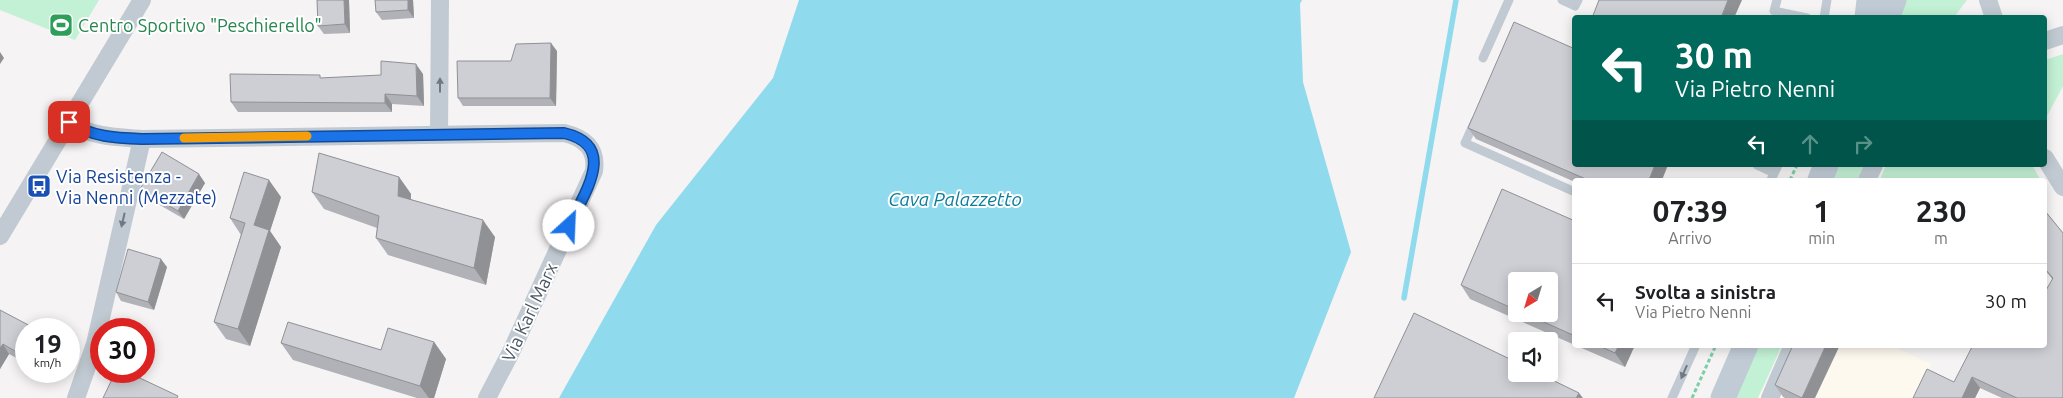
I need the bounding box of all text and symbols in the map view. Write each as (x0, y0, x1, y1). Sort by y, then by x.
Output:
sports icon: Centro Sportivo "Peschierello" (48, 12, 74, 38)
place label: Centro Sportivo "Peschierello" (78, 15, 322, 35)
icon: left (1592, 35, 1657, 100)
text: 30 m (1675, 35, 1753, 75)
text: Via Pietro Nenni (1675, 76, 1835, 101)
one-way arrow (436, 77, 444, 93)
pin (48, 101, 90, 143)
icon: arrive (55, 108, 83, 136)
icon: left (1743, 130, 1771, 158)
icon: ahead (1796, 130, 1824, 158)
icon: right (1849, 130, 1877, 158)
place label: Via Resistenza - Via Nenni (Mezzate) (56, 166, 217, 208)
bus stop icon: Via Resistenza - Via Nenni (Mezzate) (26, 173, 52, 199)
water label: Cava Palazzetto (888, 188, 1022, 210)
text: 07:39 (1653, 194, 1728, 228)
text: 1 (1813, 194, 1830, 228)
text: 230 (1916, 194, 1966, 228)
position arrow (542, 199, 594, 251)
one-way arrow (119, 213, 127, 228)
text: Arrivo (1668, 229, 1712, 247)
text: min (1808, 229, 1835, 247)
text: m (1934, 229, 1948, 247)
street label: Via Karl Marx (497, 259, 561, 365)
north arrow (1508, 272, 1558, 322)
map controls (1508, 272, 1558, 382)
text: Svolta a sinistra (1635, 281, 1776, 303)
icon: left (1592, 287, 1620, 315)
text: 30 m (1985, 290, 2027, 312)
text: Via Pietro Nenni (1635, 303, 1752, 321)
speed limit sign: 30 (90, 318, 155, 383)
text: 19 (33, 330, 62, 358)
button: sound (1508, 332, 1558, 382)
text: km/h (34, 356, 61, 369)
one-way arrow (1680, 364, 1689, 379)

